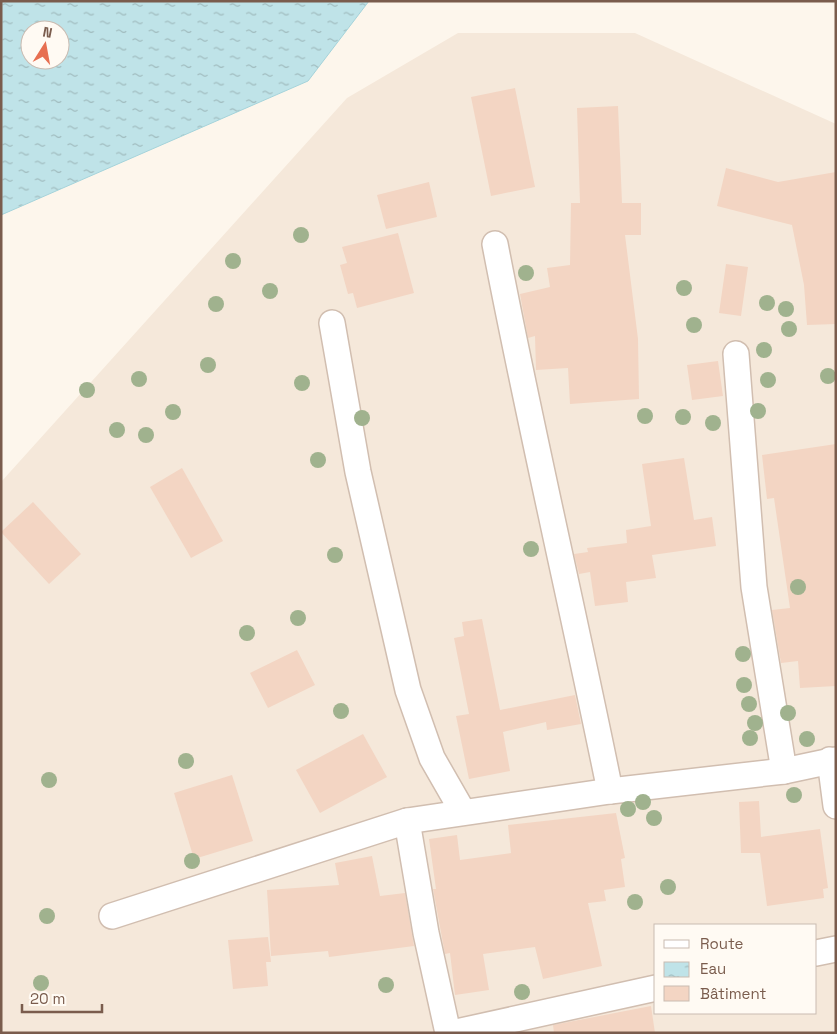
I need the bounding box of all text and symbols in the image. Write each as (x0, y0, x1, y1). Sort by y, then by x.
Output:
north arrow (20, 20, 70, 70)
text: N (41, 23, 54, 42)
legend (654, 924, 817, 1014)
text: Route (700, 934, 744, 953)
text: Eau (700, 959, 726, 978)
scale bar (22, 982, 102, 1014)
text: Bâtiment (700, 984, 766, 1003)
text: 20 m (30, 989, 65, 1008)

